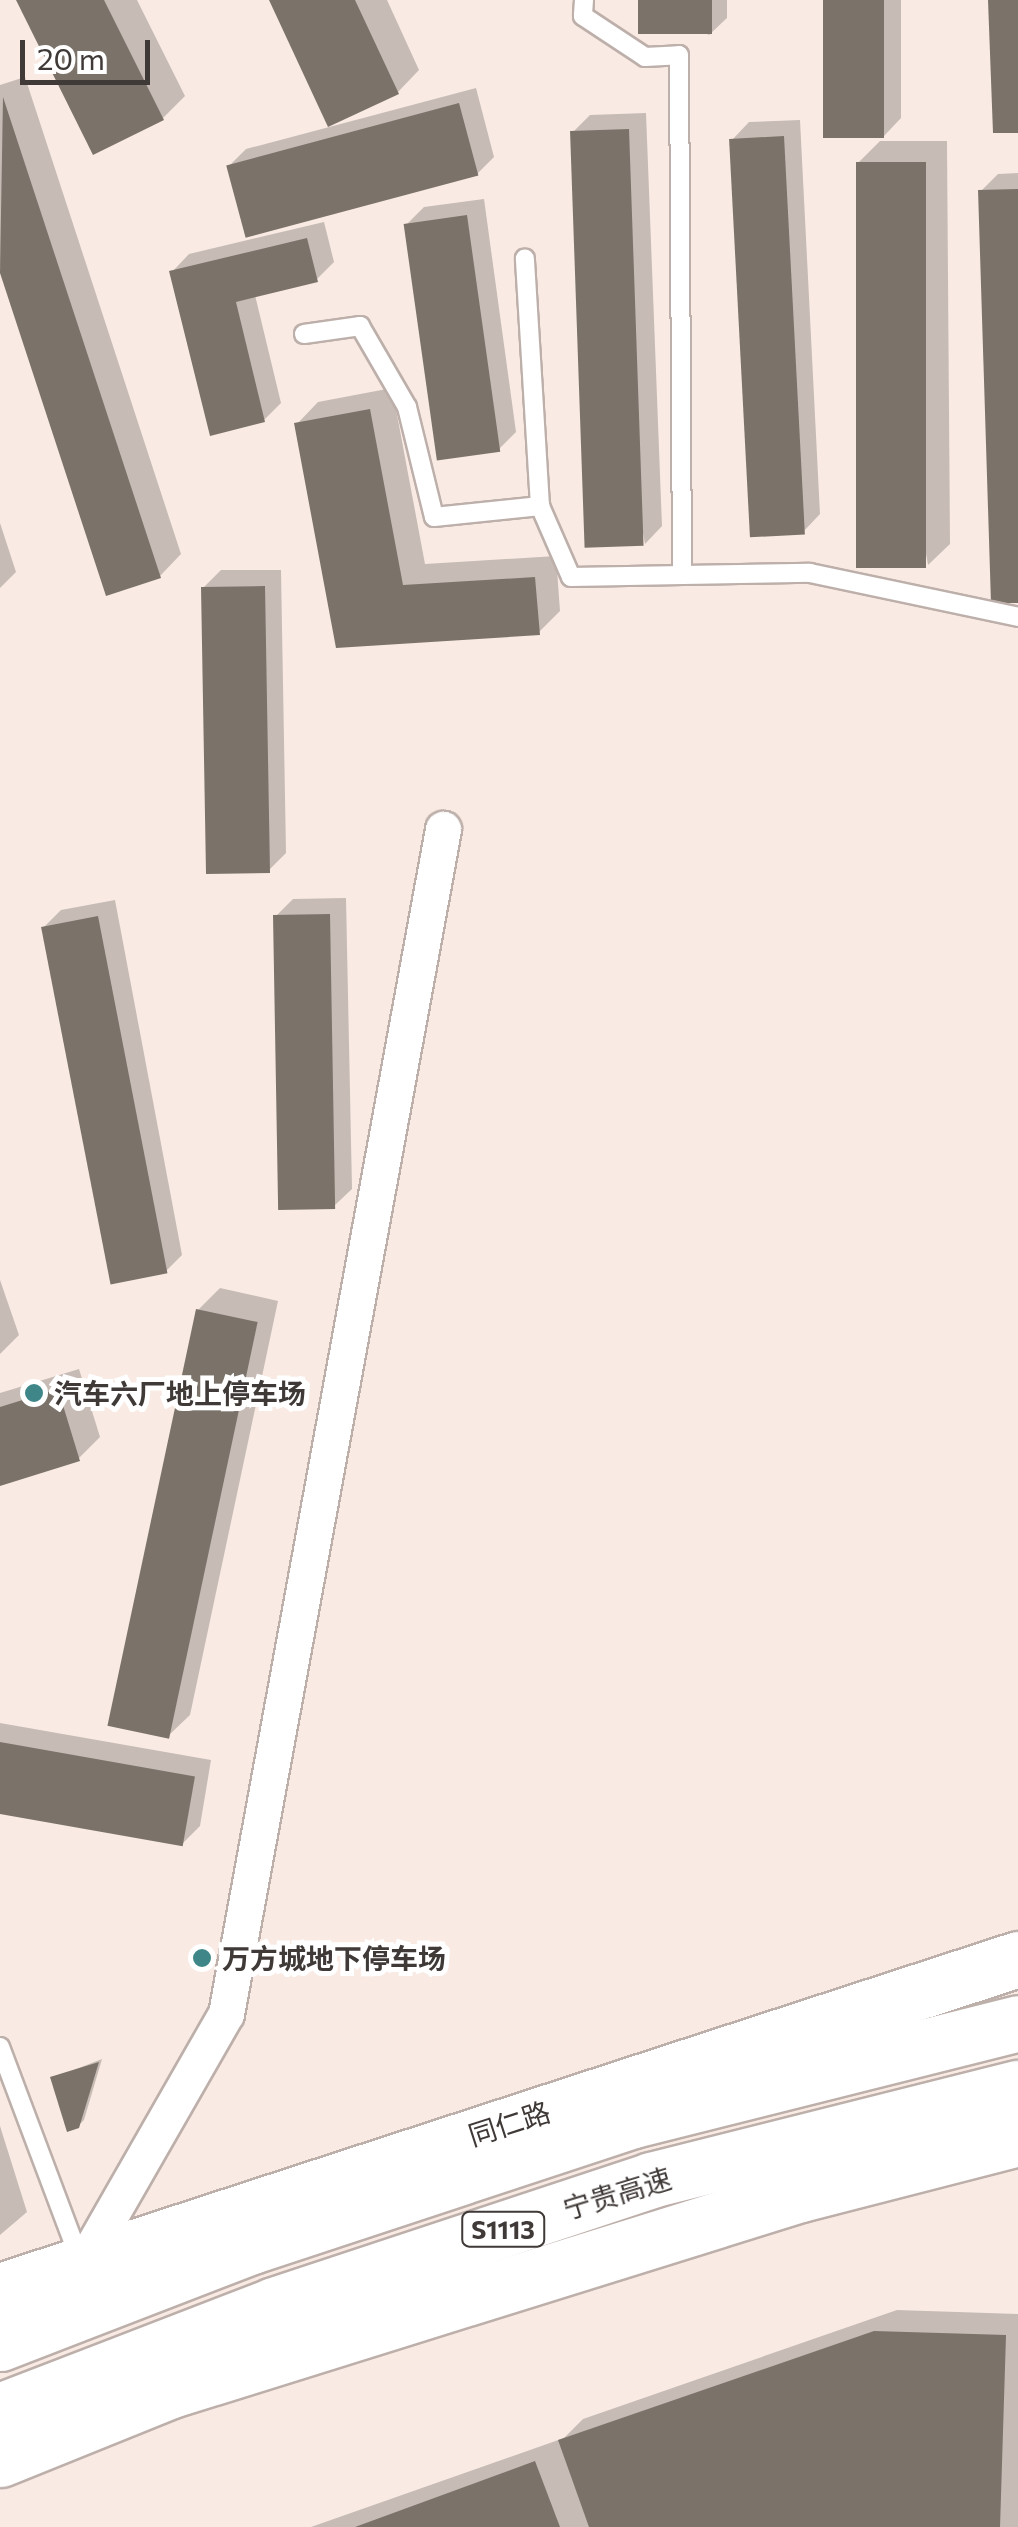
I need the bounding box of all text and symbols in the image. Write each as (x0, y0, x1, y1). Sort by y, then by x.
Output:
scale bar (25, 20, 155, 82)
text: 20 m (37, 39, 105, 76)
place label: 汽车六厂地上停车场 (54, 1376, 306, 1410)
marker: 汽车六厂地上停车场 (23, 1382, 45, 1404)
place label: 万方城地下停车场 (222, 1941, 446, 1975)
marker: 万方城地下停车场 (191, 1947, 213, 1969)
street label: 同仁路 (464, 2094, 554, 2152)
street label: 宁贵高速 (559, 2161, 675, 2225)
road number: S1113 (460, 2209, 546, 2249)

